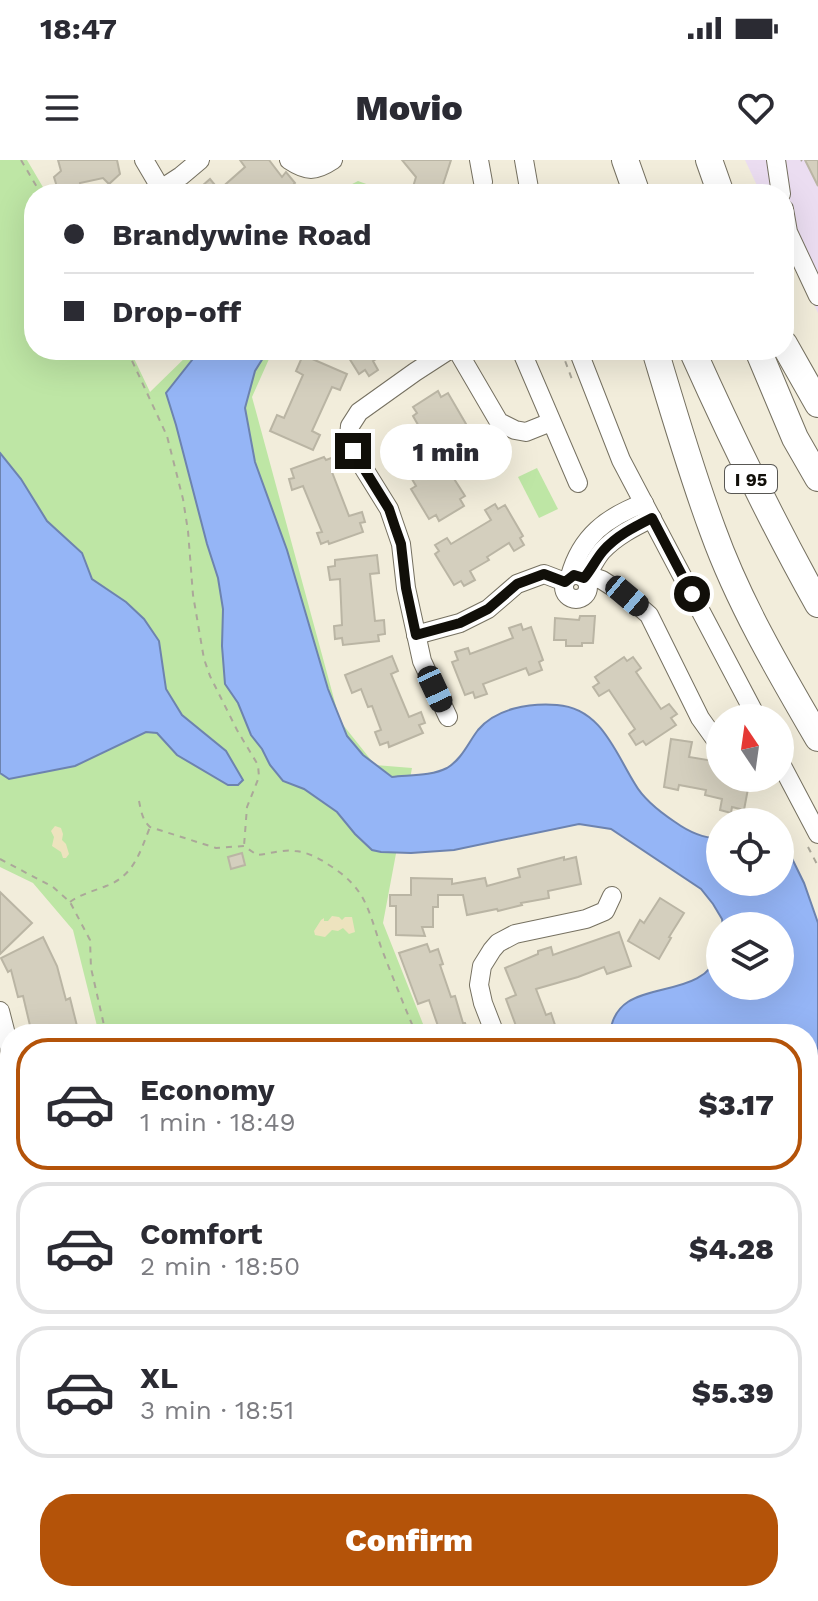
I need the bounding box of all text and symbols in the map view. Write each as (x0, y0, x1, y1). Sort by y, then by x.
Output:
text: 18:47 (40, 11, 117, 46)
icon: menu (40, 86, 84, 130)
icon: heart (734, 86, 778, 130)
text: Movio (355, 87, 463, 129)
text: Brandywine Road (112, 217, 372, 252)
text: Drop-off (112, 294, 241, 329)
callout: 1 min (381, 423, 513, 479)
route end (335, 433, 371, 469)
text: 1 min (413, 437, 479, 467)
road number: I 95 (725, 465, 777, 493)
car (601, 571, 653, 621)
route start (674, 576, 710, 612)
car (414, 662, 456, 716)
north arrow (706, 704, 794, 792)
map controls (706, 704, 794, 1000)
button: locate (706, 808, 794, 896)
button: layers (706, 912, 794, 1000)
icon: car (44, 1068, 116, 1140)
text: Economy (140, 1072, 275, 1107)
text: $3.17 (698, 1087, 774, 1122)
text: 1 min · 18:49 (140, 1107, 296, 1137)
icon: car (44, 1212, 116, 1284)
text: Comfort (140, 1216, 262, 1251)
text: $4.28 (689, 1231, 774, 1266)
text: 2 min · 18:50 (140, 1251, 300, 1281)
icon: car (44, 1356, 116, 1428)
text: XL (140, 1360, 178, 1395)
text: $5.39 (692, 1375, 774, 1410)
text: 3 min · 18:51 (140, 1395, 294, 1425)
button: Confirm (40, 1494, 778, 1586)

